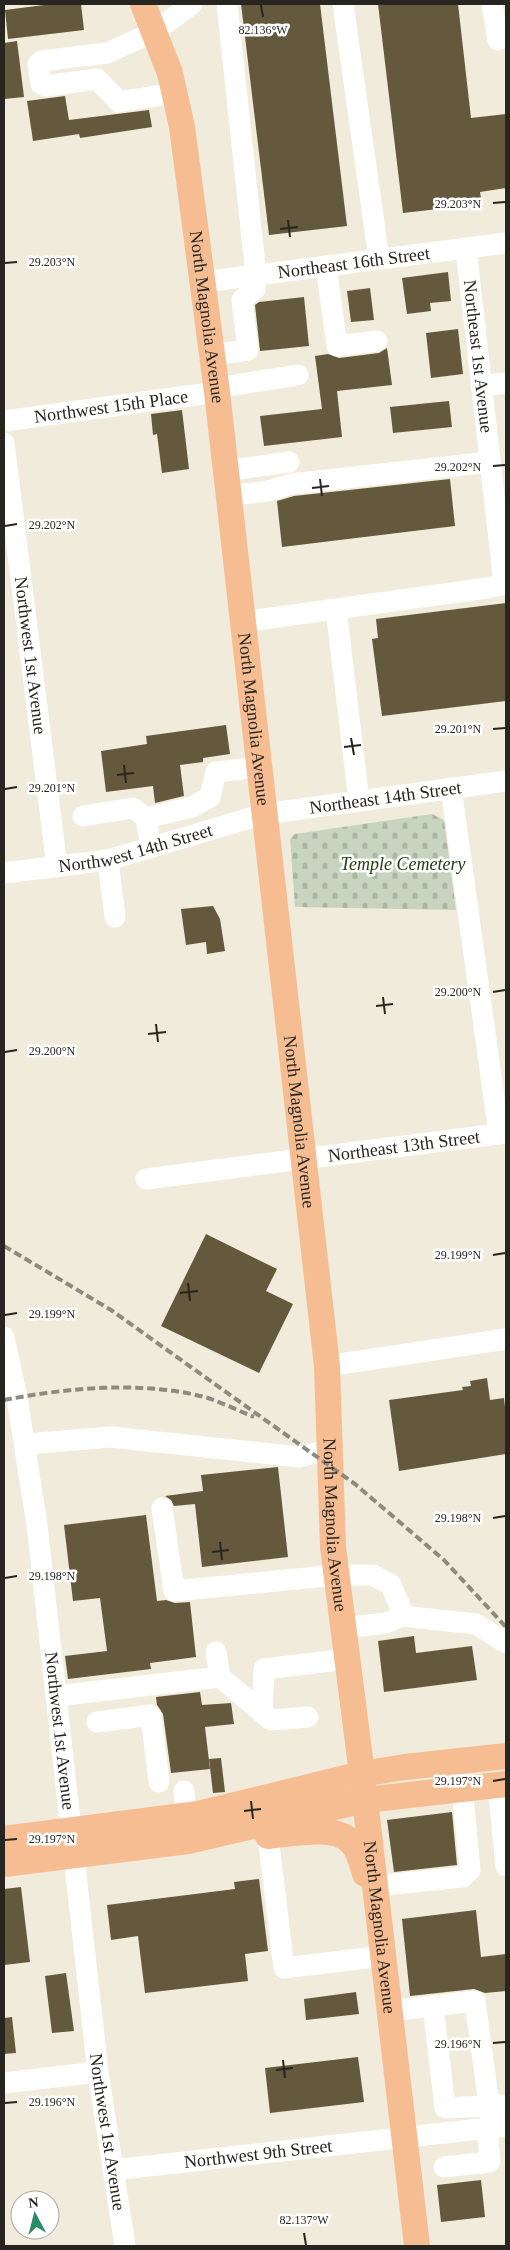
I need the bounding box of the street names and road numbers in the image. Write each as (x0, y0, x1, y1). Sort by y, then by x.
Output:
street label: North Magnolia Avenue (186, 230, 228, 404)
street label: Northeast 16th Street (277, 243, 431, 282)
street label: Northeast 1st Avenue (460, 279, 497, 434)
street label: Northwest 15th Place (33, 386, 189, 427)
street label: Northwest 1st Avenue (11, 575, 50, 735)
street label: North Magnolia Avenue (234, 632, 274, 807)
street label: Northeast 14th Street (308, 777, 463, 818)
street label: Northwest 14th Street (57, 820, 215, 876)
street label: North Magnolia Avenue (280, 1034, 319, 1209)
street label: Northeast 13th Street (327, 1126, 481, 1166)
street label: North Magnolia Avenue (319, 1438, 351, 1613)
street label: Northwest 1st Avenue (41, 1651, 79, 1811)
street label: North Magnolia Avenue (360, 1840, 400, 2015)
street label: Northwest 1st Avenue (86, 2052, 129, 2212)
street label: Northwest 9th Street (183, 2136, 333, 2172)

